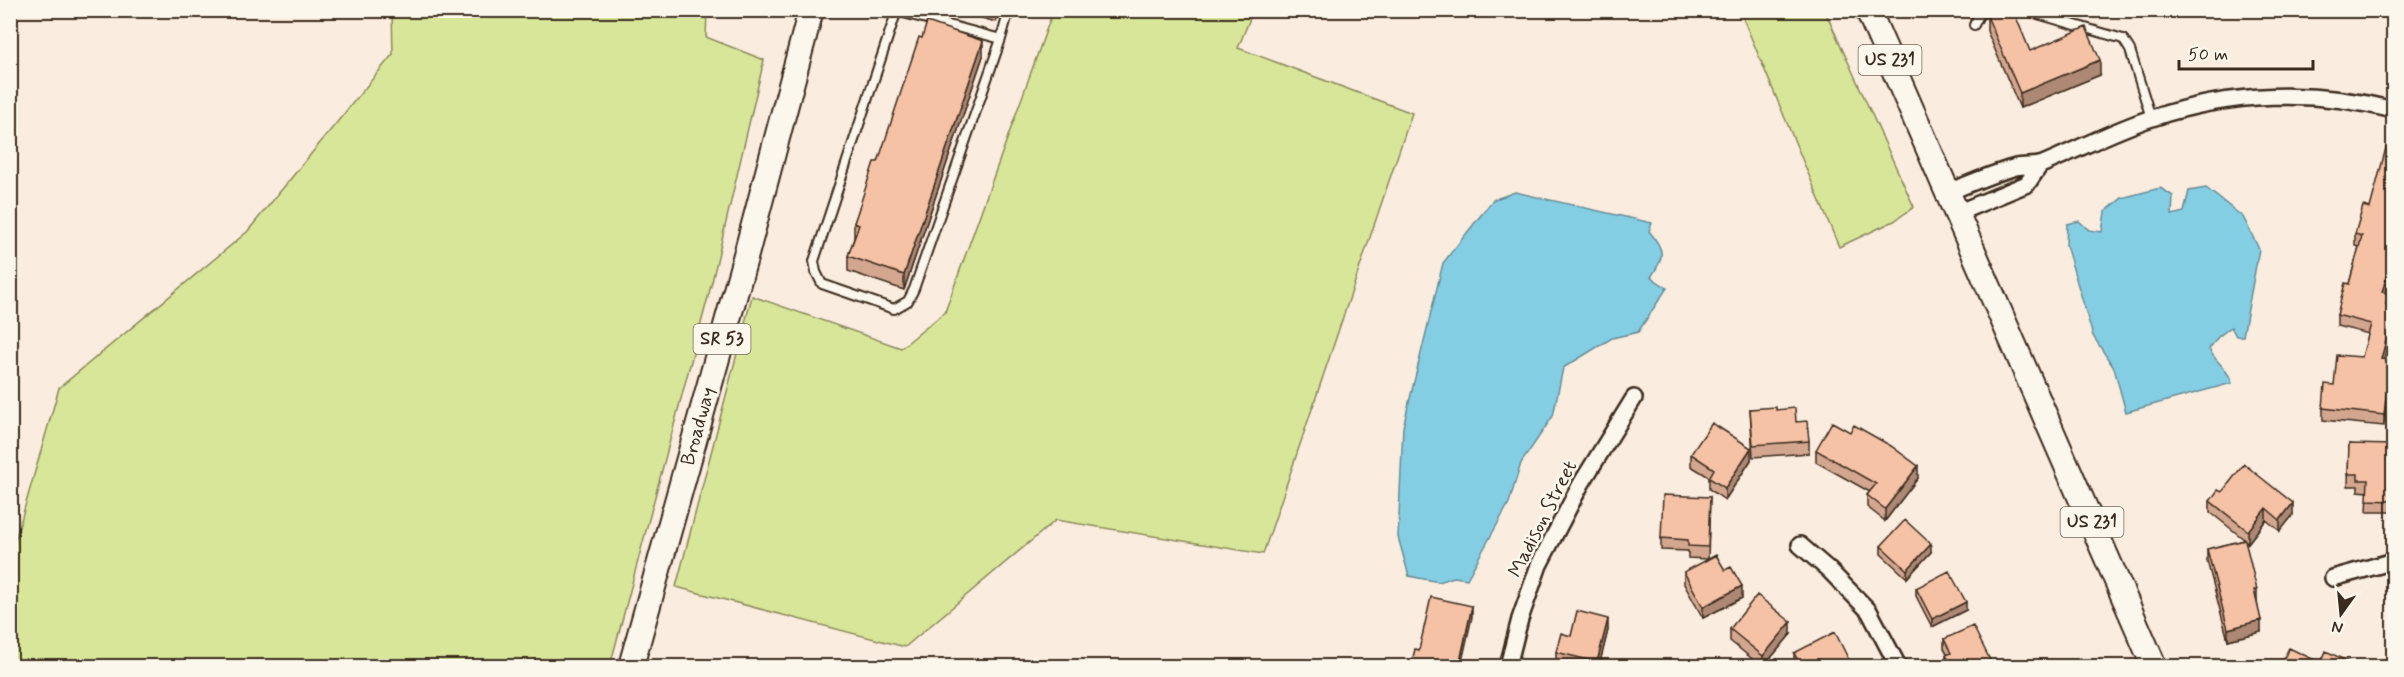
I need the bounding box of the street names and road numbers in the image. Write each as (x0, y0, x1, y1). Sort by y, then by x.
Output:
road number: US 231 (1858, 45, 1922, 75)
road number: SR 53 (694, 324, 750, 354)
street label: Broadway (674, 384, 722, 468)
street label: Madison Street (1502, 456, 1584, 582)
road number: US 231 (2060, 507, 2124, 537)

